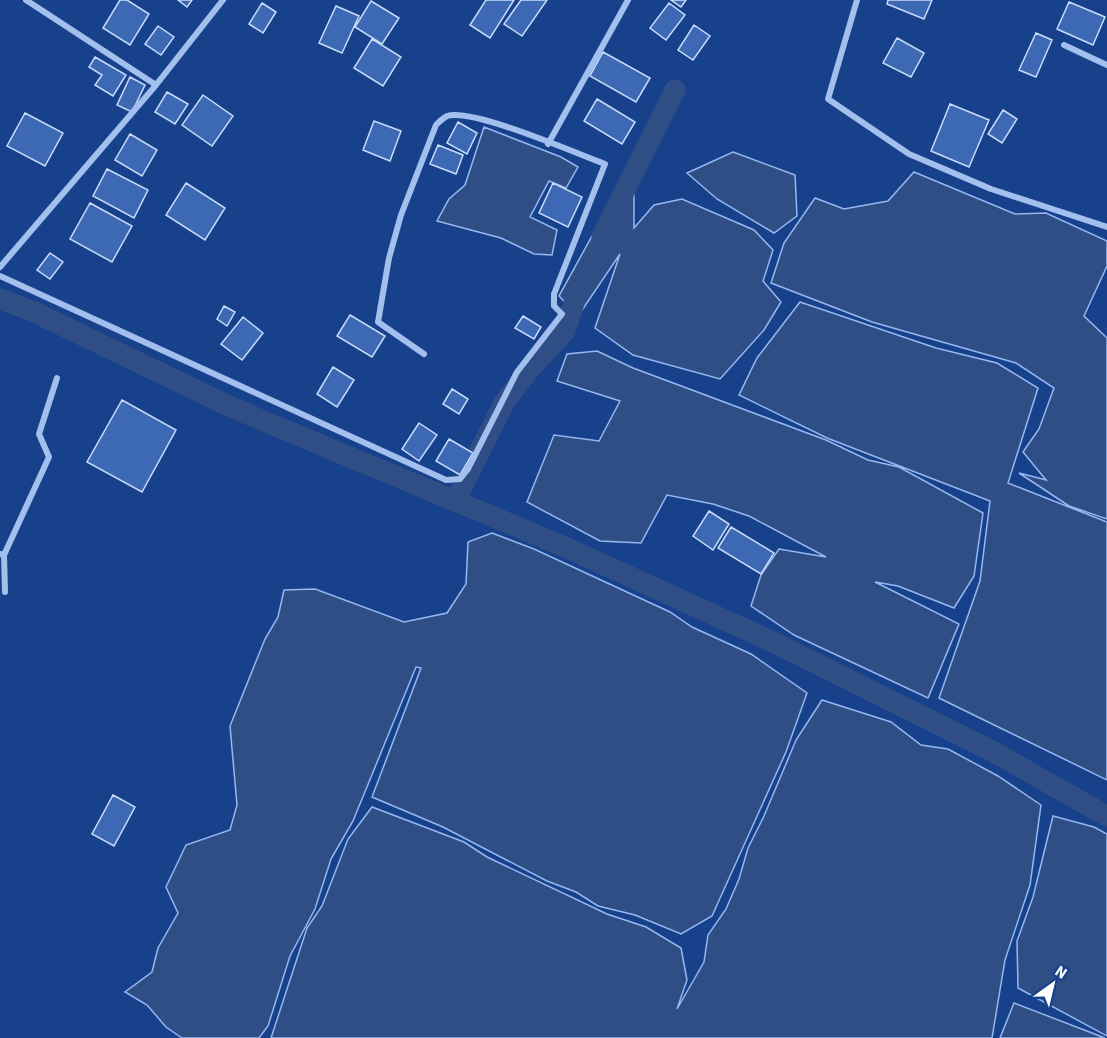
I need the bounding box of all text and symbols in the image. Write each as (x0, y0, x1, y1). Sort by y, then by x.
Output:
north arrow (1023, 954, 1083, 1014)
text: N (1050, 960, 1071, 984)

